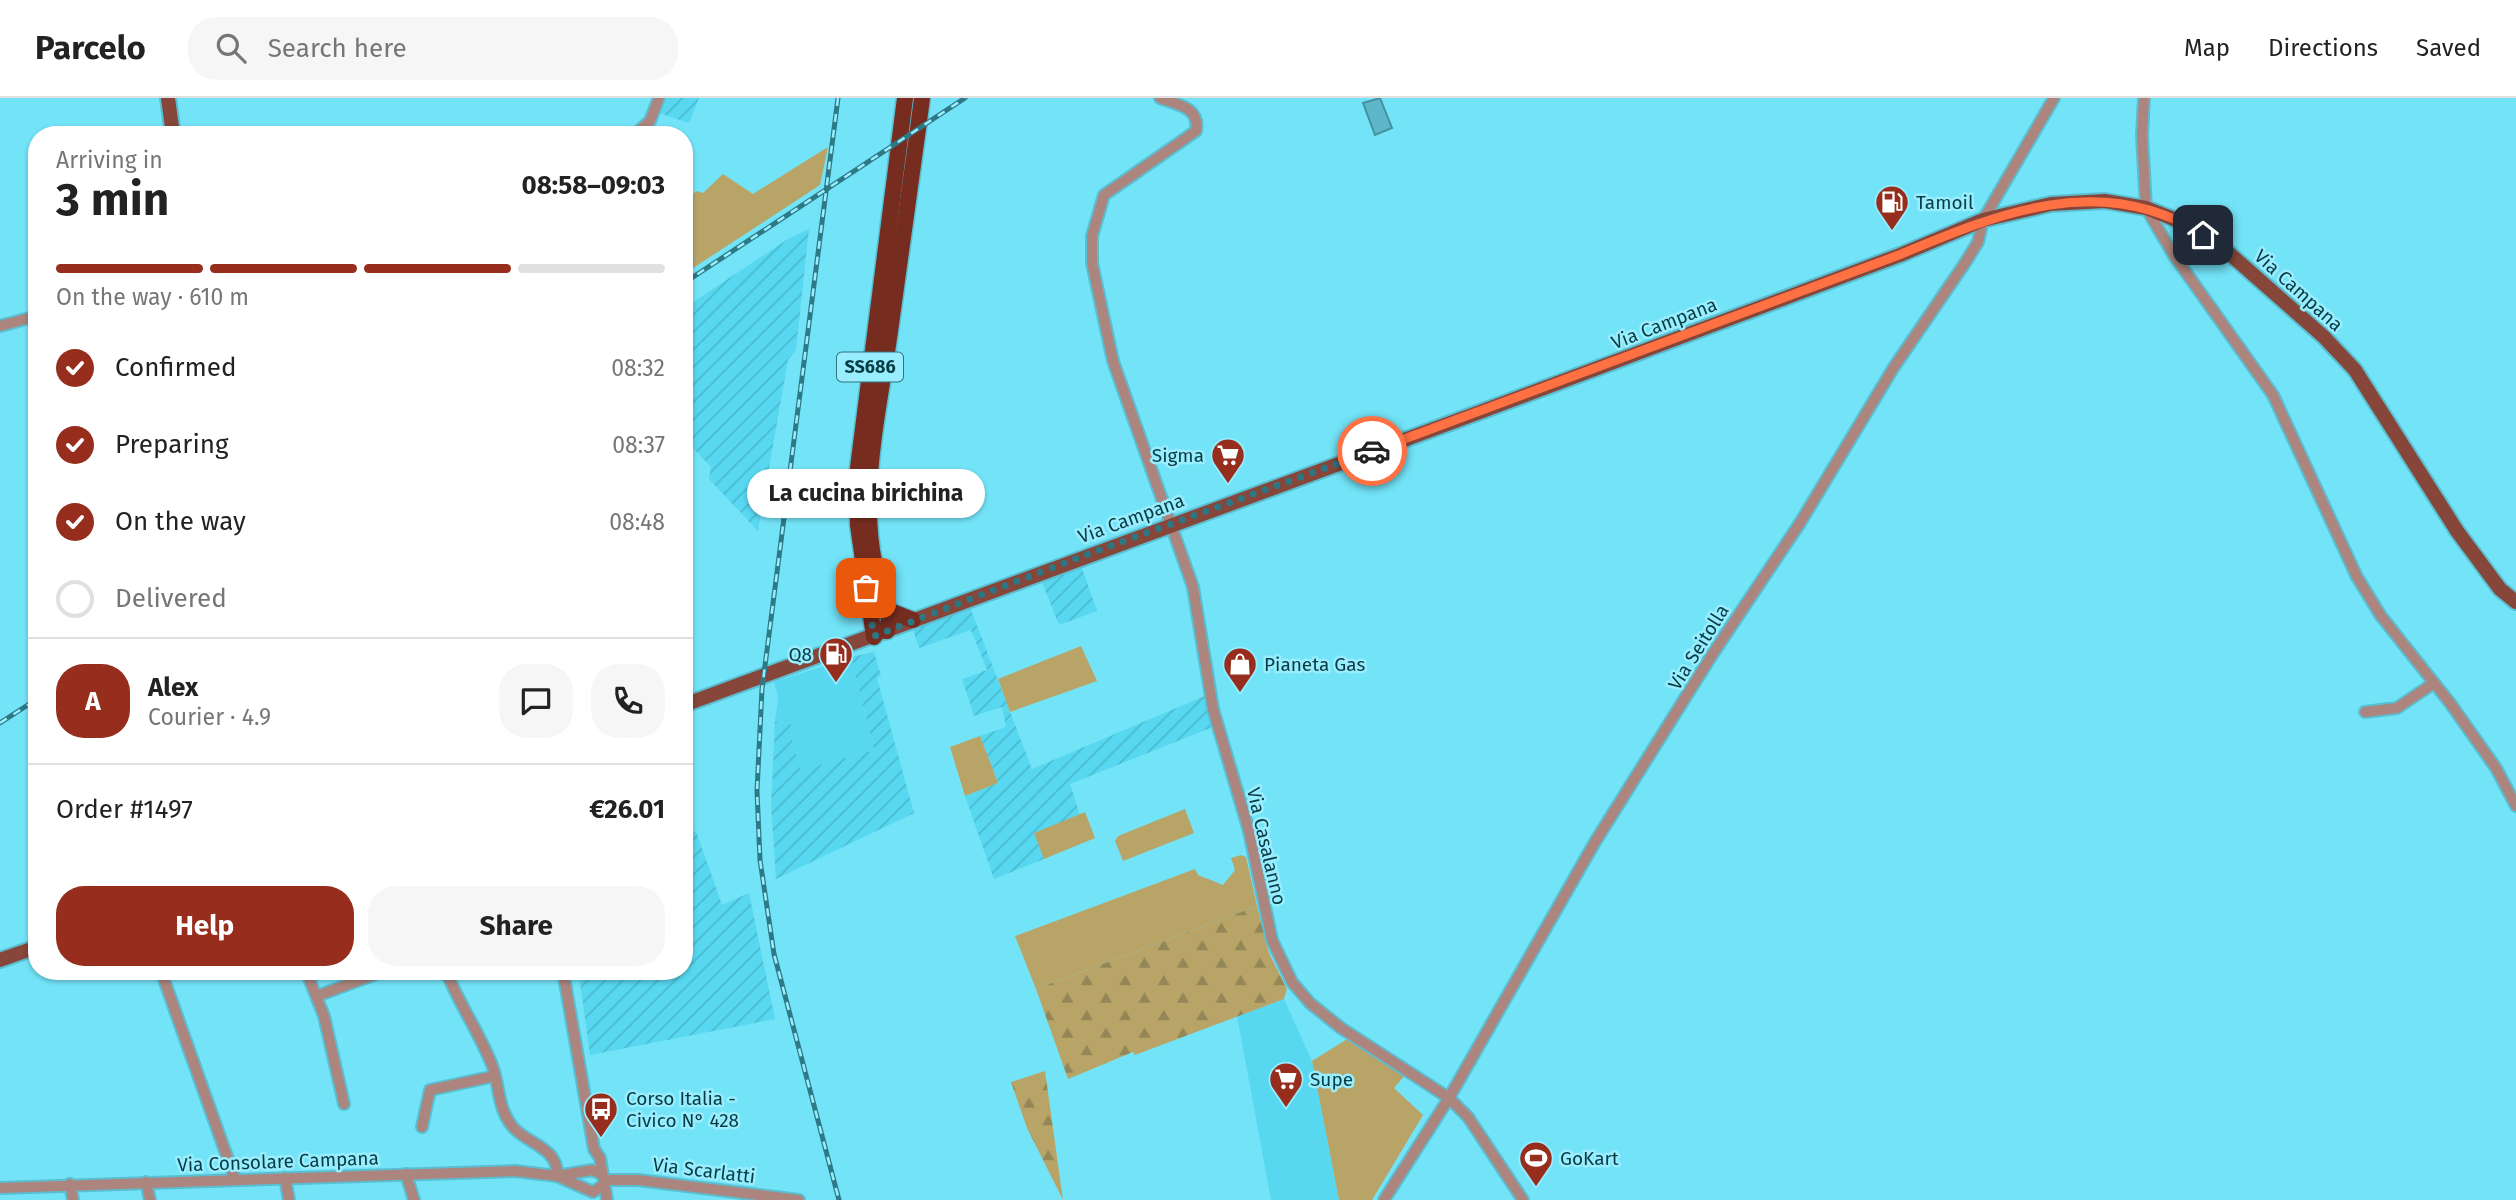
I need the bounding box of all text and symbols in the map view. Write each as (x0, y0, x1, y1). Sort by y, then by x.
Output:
search box (188, 17, 678, 80)
text: Parcelo (35, 28, 146, 68)
icon: search (212, 29, 250, 67)
text: Search here (268, 33, 407, 64)
text: Map (2184, 34, 2230, 62)
text: Directions (2268, 34, 2378, 62)
text: Saved (2416, 34, 2481, 62)
text: Arriving in (56, 146, 163, 174)
text: 08:58–09:03 (521, 170, 665, 201)
text: 3 min (56, 172, 169, 227)
fuel station icon: Tamoil (1873, 183, 1911, 232)
place label: Tamoil (1916, 191, 1974, 214)
pin (2173, 205, 2233, 265)
icon: home (2184, 216, 2222, 254)
street label: Via Campana (2250, 245, 2348, 336)
text: On the way · 610 m (56, 283, 249, 311)
street label: Via Campana (1608, 293, 1720, 354)
icon: check (56, 349, 94, 387)
text: Confirmed (115, 352, 236, 383)
road number: SS686 (837, 353, 903, 382)
text: 08:32 (611, 354, 665, 382)
courier (1337, 416, 1407, 486)
icon: check (56, 426, 94, 464)
text: Preparing (115, 429, 228, 460)
text: 08:37 (612, 431, 665, 459)
icon: car (1353, 432, 1391, 470)
supermarket icon: Sigma (1209, 436, 1247, 485)
place label: Sigma (1152, 444, 1204, 467)
callout: La cucina birichina (747, 469, 985, 518)
text: La cucina birichina (769, 479, 963, 507)
street label: Via Campana (1075, 489, 1187, 548)
icon: check (56, 503, 94, 541)
text: On the way (115, 506, 246, 537)
text: 08:48 (609, 508, 665, 536)
pin (836, 558, 896, 618)
icon: bag (847, 569, 885, 607)
text: Delivered (115, 583, 227, 614)
street label: Via Seitolla (1663, 600, 1734, 694)
fuel station icon: Q8 (817, 635, 855, 684)
place label: Q8 (788, 643, 812, 666)
shop icon: Pianeta Gas (1221, 645, 1259, 694)
place label: Pianeta Gas (1264, 653, 1365, 676)
button: chat (499, 664, 573, 738)
button: phone (591, 664, 665, 738)
text: Alex (148, 672, 198, 703)
text: A (85, 686, 101, 717)
text: Courier · 4.9 (148, 703, 271, 731)
street label: Via Casalanno (1242, 785, 1291, 907)
text: Order #1497 (56, 794, 193, 825)
text: €26.01 (589, 794, 665, 825)
button: Help (56, 886, 354, 966)
button: Share (368, 886, 665, 966)
supermarket icon: Supe (1267, 1060, 1305, 1109)
place label: Supe (1310, 1068, 1353, 1091)
place label: Corso Italia - Civico N° 428 (626, 1087, 739, 1132)
bus stop icon: Corso Italia - Civico N° 428 (582, 1090, 620, 1139)
sports icon: GoKart (1517, 1139, 1555, 1188)
street label: Via Consolare Campana (177, 1146, 379, 1177)
place label: GoKart (1560, 1147, 1619, 1170)
street label: Via Scarlatti (651, 1153, 757, 1188)

